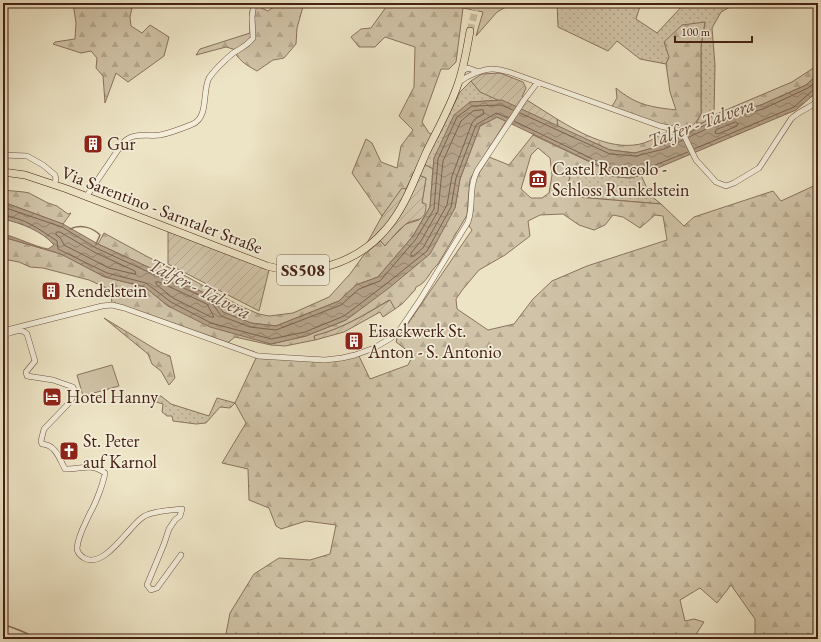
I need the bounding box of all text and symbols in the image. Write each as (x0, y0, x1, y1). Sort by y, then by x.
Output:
scale bar (675, 18, 752, 44)
text: 100 m (681, 24, 711, 40)
water label: Talfer - Talvera (644, 92, 758, 153)
place label: Gur (107, 132, 136, 155)
building icon: Gur (82, 133, 104, 155)
place label: Castel Roncolo - Schloss Runkelstein (552, 157, 690, 201)
street label: Via Sarentino - Sarntaler Straße (58, 160, 266, 259)
museum icon: Castel Roncolo - Schloss Runkelstein (527, 168, 549, 190)
water label: Talfer - Talvera (144, 252, 255, 325)
road number: SS508 (277, 255, 329, 285)
place label: Rendelstein (65, 279, 148, 302)
building icon: Rendelstein (40, 280, 62, 302)
place label: Eisackwerk St. Anton - S. Antonio (367, 319, 502, 363)
building icon: Eisackwerk St. Anton - S. Antonio (343, 330, 365, 352)
place label: Hotel Hanny (66, 385, 158, 408)
hotel icon: Hotel Hanny (41, 386, 63, 408)
place label: St. Peter auf Karnol (83, 429, 157, 473)
church icon: St. Peter auf Karnol (58, 440, 80, 462)

